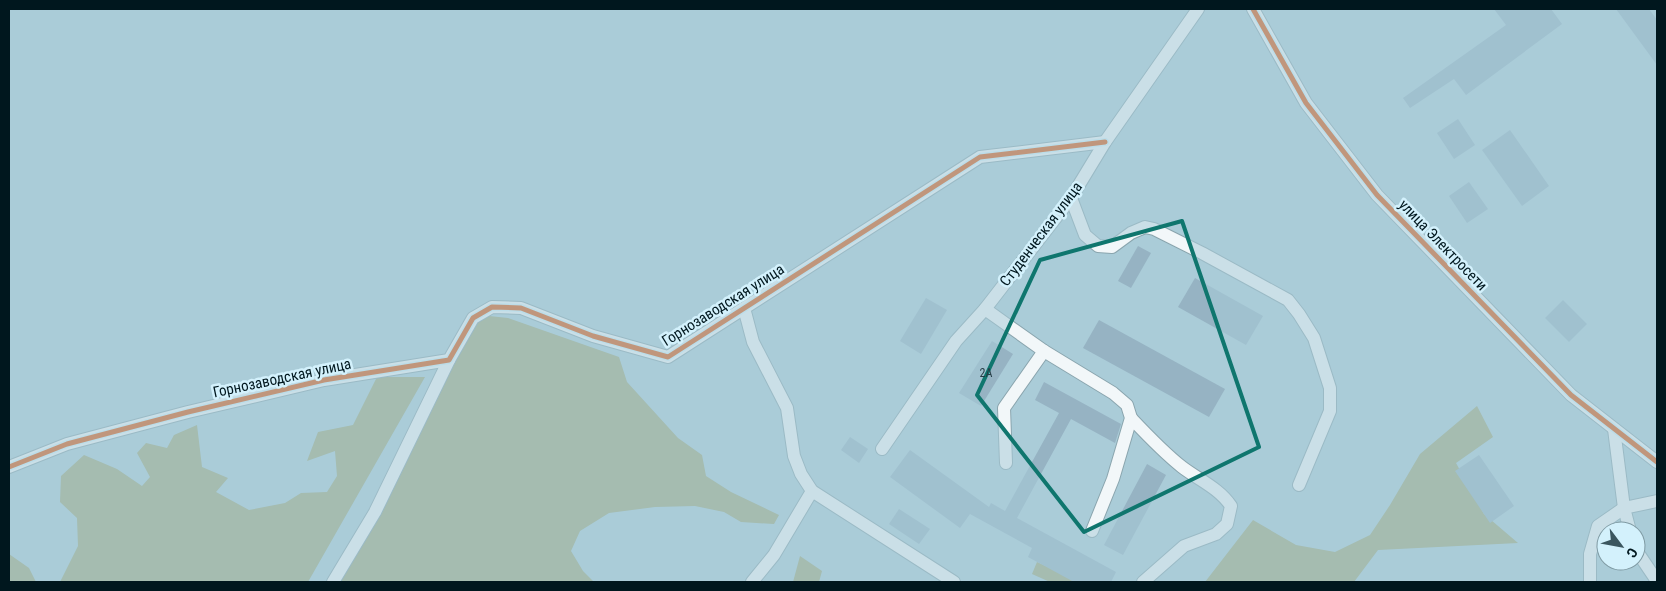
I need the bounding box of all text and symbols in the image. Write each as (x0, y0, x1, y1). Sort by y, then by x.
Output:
street label: Студенческая улица (996, 178, 1086, 290)
street label: улица Электросети (1395, 196, 1491, 294)
street label: Горнозаводская улица (659, 260, 787, 350)
street label: Горнозаводская улица (211, 355, 353, 401)
house number: 2А (980, 366, 993, 380)
north arrow (1596, 521, 1646, 571)
text: С (1623, 545, 1641, 561)

